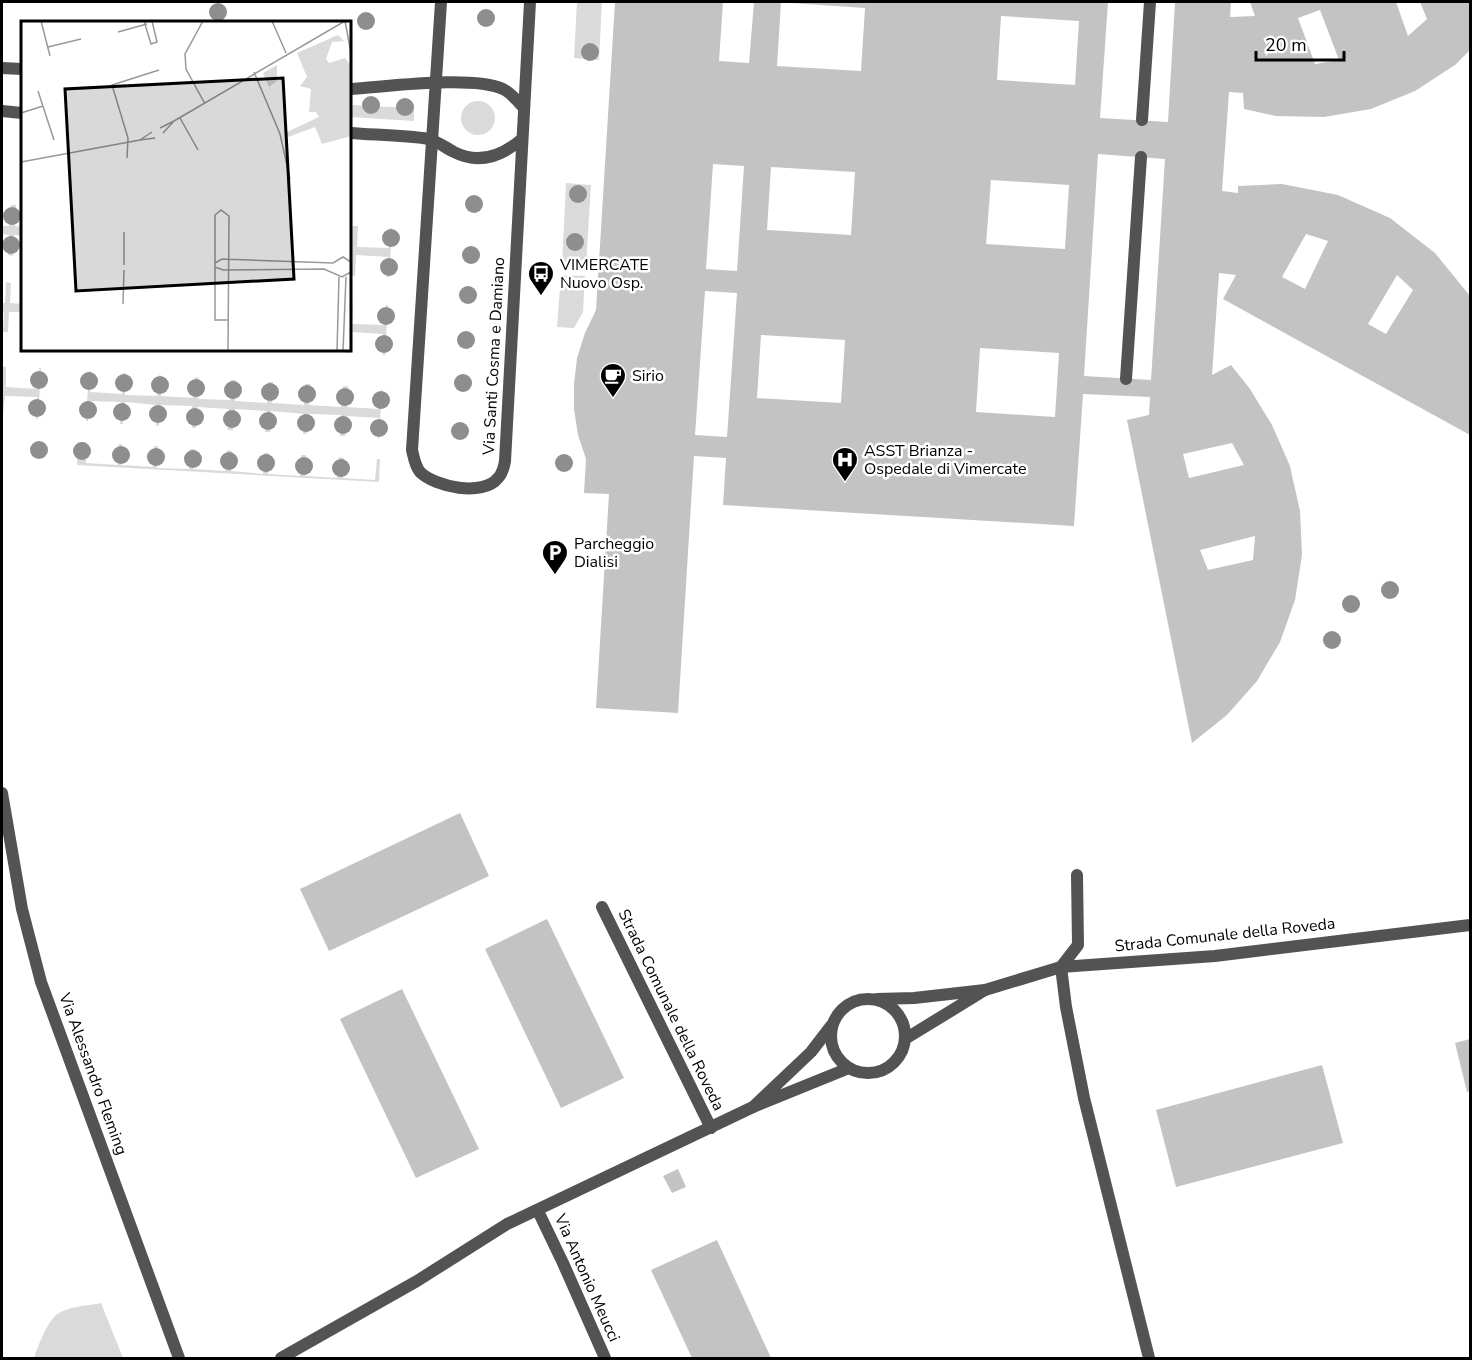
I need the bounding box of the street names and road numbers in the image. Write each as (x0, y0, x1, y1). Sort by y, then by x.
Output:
street label: Via Santi Cosma e Damiano (478, 256, 510, 456)
street label: Strada Comunale della Roveda (613, 906, 729, 1114)
street label: Strada Comunale della Roveda (1114, 912, 1336, 958)
street label: Via Alessandro Fleming (53, 989, 133, 1158)
street label: Via Antonio Meucci (549, 1210, 625, 1345)

